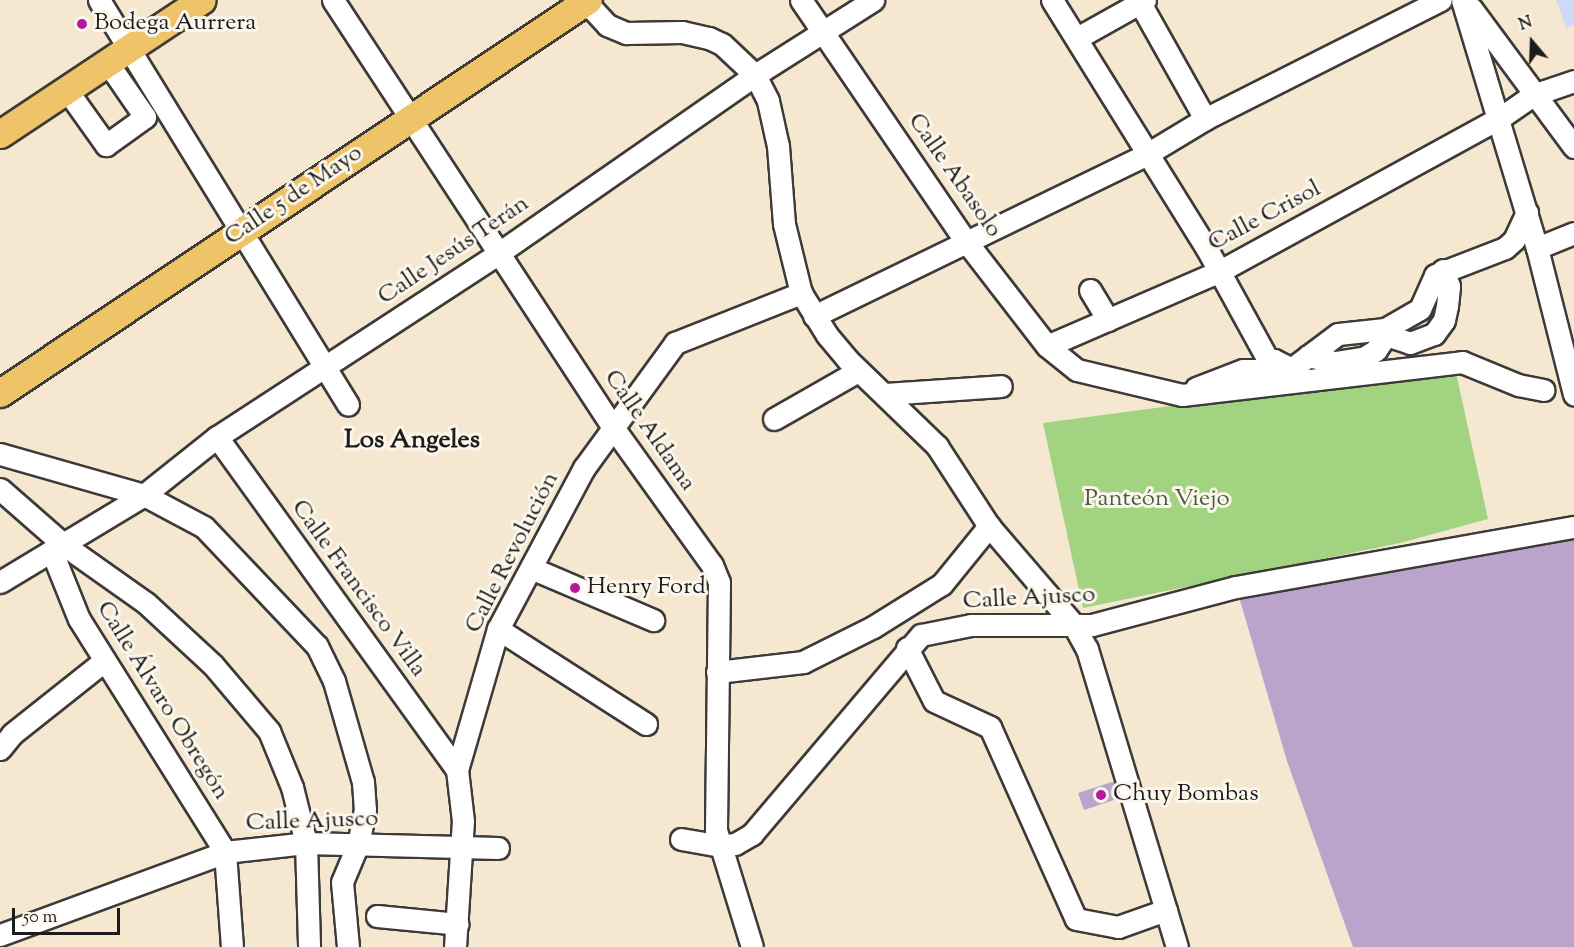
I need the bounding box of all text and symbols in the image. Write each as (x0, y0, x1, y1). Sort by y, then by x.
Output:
place label: Bodega Aurrera (94, 10, 256, 38)
north arrow (1502, 12, 1562, 72)
text: N (1516, 12, 1536, 37)
marker: Bodega Aurrera (75, 17, 89, 31)
street label: Calle Abasolo (901, 108, 1007, 244)
street label: Calle 5 de Mayo (220, 139, 368, 253)
street label: Calle Crisol (1204, 175, 1326, 259)
street label: Calle Jesús Terán (373, 190, 535, 312)
street label: Calle Aldama (597, 365, 701, 497)
district label: Los Angeles (344, 425, 480, 457)
street label: Calle Revolución (460, 468, 566, 638)
park label: Panteón Viejo (1084, 486, 1230, 514)
street label: Calle Francisco Villa (284, 495, 432, 683)
place label: Henry Ford (587, 574, 706, 602)
marker: Henry Ford (568, 581, 582, 595)
street label: Calle Ajusco (962, 581, 1096, 617)
street label: Calle Álvaro Obregón (89, 596, 235, 806)
place label: Chuy Bombas (1113, 781, 1259, 809)
marker: Chuy Bombas (1094, 788, 1108, 802)
street label: Calle Ajusco (245, 805, 379, 839)
scale bar (15, 896, 123, 934)
text: 50 m (23, 905, 57, 931)

